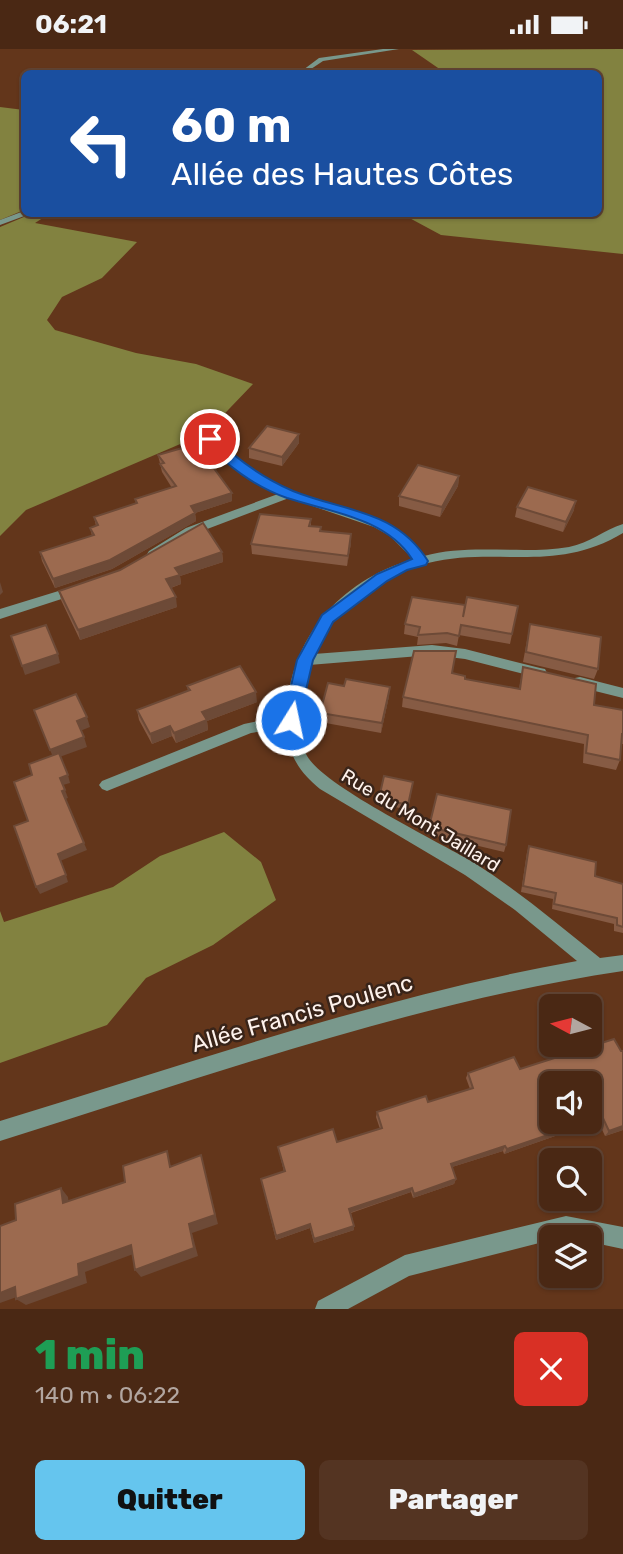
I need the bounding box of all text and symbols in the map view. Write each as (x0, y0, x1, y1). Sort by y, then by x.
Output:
text: 06:21 (35, 9, 107, 40)
text: 60 m (171, 96, 292, 154)
icon: left (56, 98, 147, 189)
text: Allée des Hautes Côtes (171, 155, 513, 193)
pin (180, 409, 240, 469)
icon: arrive (191, 420, 229, 458)
position arrow (254, 683, 328, 757)
street label: Rue du Mont Jaillard (337, 764, 504, 877)
street label: Allée Francis Poulenc (188, 968, 416, 1058)
north arrow (539, 994, 602, 1057)
map controls (539, 994, 602, 1288)
button: sound (539, 1071, 602, 1134)
button: search (539, 1148, 602, 1211)
button: layers (539, 1225, 602, 1288)
text: 1 min (35, 1330, 145, 1380)
button: close (514, 1332, 588, 1406)
text: 140 m · 06:22 (35, 1381, 180, 1409)
button: Quitter (35, 1460, 305, 1540)
button: Partager (319, 1460, 588, 1540)

